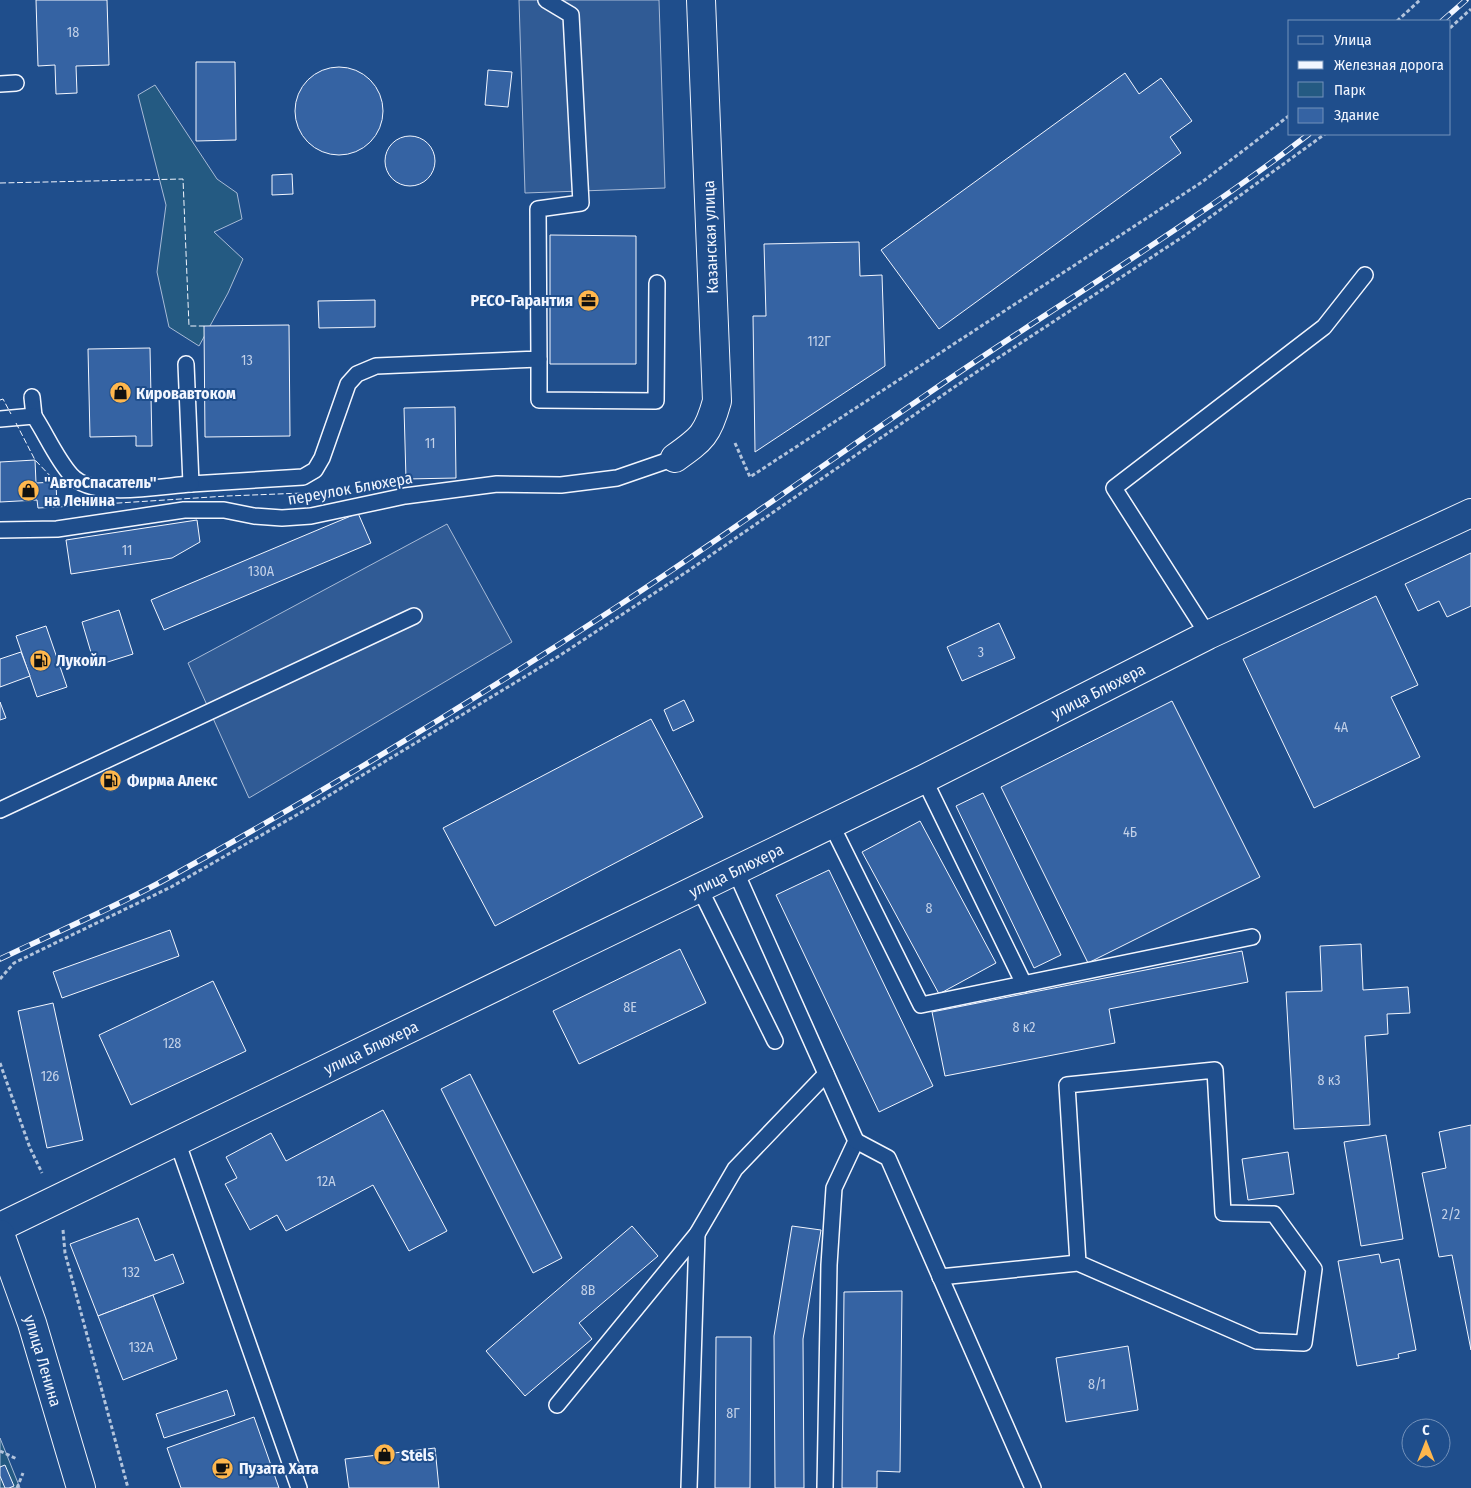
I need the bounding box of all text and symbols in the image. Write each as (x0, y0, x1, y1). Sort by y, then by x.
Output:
legend (1288, 20, 1451, 135)
house number: 18 (67, 24, 79, 41)
text: Улица (1333, 31, 1372, 49)
text: Железная дорога (1334, 56, 1444, 74)
text: Парк (1334, 81, 1365, 99)
text: Здание (1334, 106, 1380, 124)
street label: Казанская улица (699, 180, 722, 294)
office icon: РЕСО-Гарантия (577, 288, 601, 312)
place label: РЕСО-Гарантия (471, 291, 573, 310)
house number: 112Г (807, 333, 831, 350)
house number: 13 (241, 352, 253, 369)
shop icon: Кировавтоком (108, 381, 132, 405)
place label: Кировавтоком (136, 384, 236, 403)
house number: 11 (425, 435, 435, 452)
street label: переулок Блюхера (286, 468, 414, 509)
place label: "АвтоСпасатель" на Ленина (44, 473, 157, 510)
shop icon: "АвтоСпасатель" на Ленина (16, 479, 40, 503)
house number: 11 (122, 542, 132, 559)
house number: 130А (248, 563, 275, 580)
house number: 3 (978, 644, 984, 661)
fuel station icon: Лукойл (28, 648, 52, 672)
place label: Лукойл (56, 651, 106, 670)
street label: улица Блюхера (1048, 659, 1148, 723)
house number: 4А (1334, 719, 1349, 736)
fuel station icon: Фирма Алекс (99, 768, 123, 792)
place label: Фирма Алекс (127, 771, 218, 790)
house number: 4Б (1123, 824, 1137, 841)
street label: улица Блюхера (686, 840, 787, 902)
house number: 8 (926, 900, 933, 917)
house number: 8Е (623, 999, 637, 1016)
street label: улица Блюхера (321, 1017, 421, 1079)
house number: 8 к2 (1012, 1019, 1036, 1036)
house number: 128 (163, 1035, 181, 1052)
house number: 126 (41, 1068, 59, 1085)
house number: 8 к3 (1317, 1072, 1341, 1089)
house number: 12А (317, 1173, 336, 1190)
house number: 2/2 (1442, 1206, 1460, 1223)
house number: 132 (122, 1264, 140, 1281)
house number: 8В (581, 1282, 596, 1299)
street label: улица Ленина (20, 1312, 65, 1409)
house number: 132А (128, 1339, 154, 1356)
house number: 8/1 (1088, 1376, 1106, 1393)
house number: 8Г (726, 1405, 740, 1422)
north arrow (1401, 1418, 1451, 1468)
text: С (1422, 1422, 1430, 1439)
shop icon: Stels (373, 1443, 397, 1467)
place label: Stels (401, 1446, 434, 1465)
cafe icon: Пузата Хата (211, 1456, 235, 1480)
place label: Пузата Хата (239, 1459, 319, 1478)

